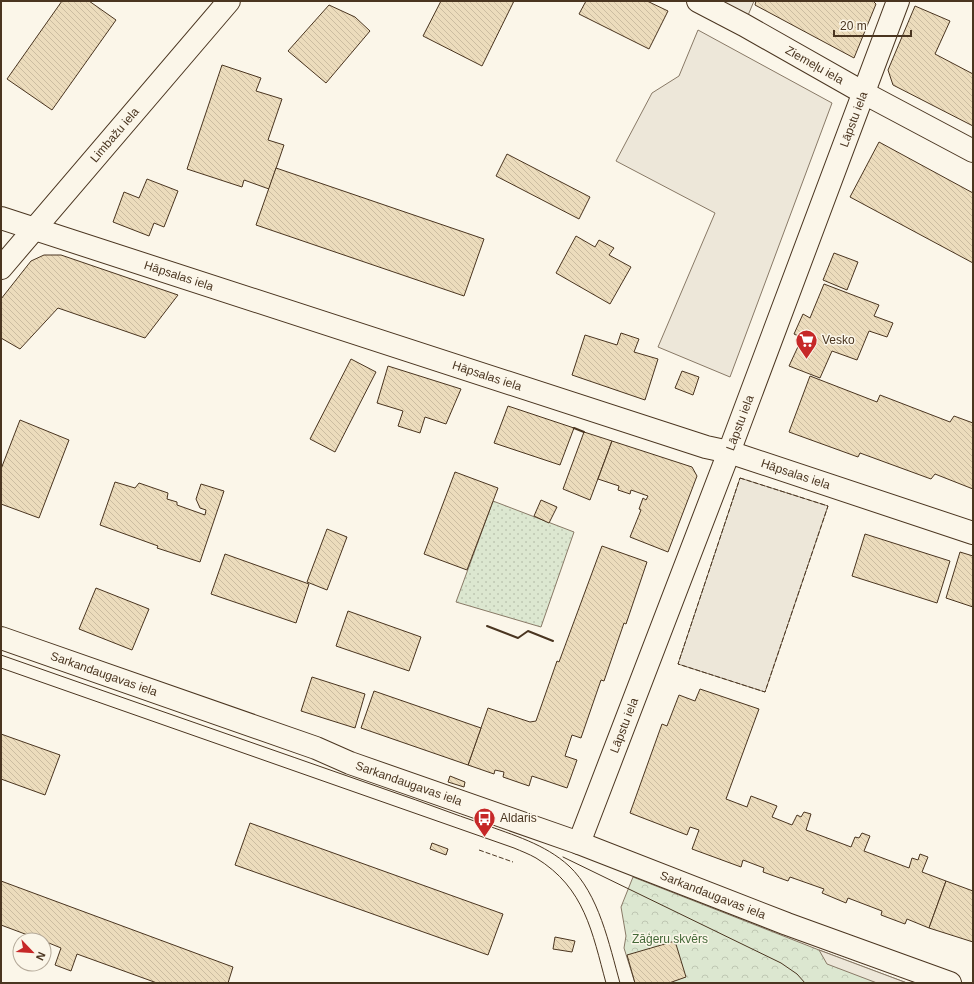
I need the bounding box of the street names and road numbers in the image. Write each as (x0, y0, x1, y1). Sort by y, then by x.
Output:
street label: Ziemeļu iela (783, 43, 846, 87)
street label: Lāpstu iela (837, 89, 871, 149)
street label: Limbažu iela (87, 104, 142, 165)
street label: Hāpsalas iela (142, 258, 216, 294)
street label: Hāpsalas iela (451, 358, 524, 394)
street label: Lāpstu iela (723, 393, 757, 452)
street label: Hāpsalas iela (759, 456, 832, 492)
street label: Sarkandaugavas iela (49, 649, 160, 699)
street label: Lāpstu iela (607, 695, 641, 755)
street label: Sarkandaugavas iela (353, 758, 464, 809)
street label: Sarkandaugavas iela (658, 868, 768, 922)

